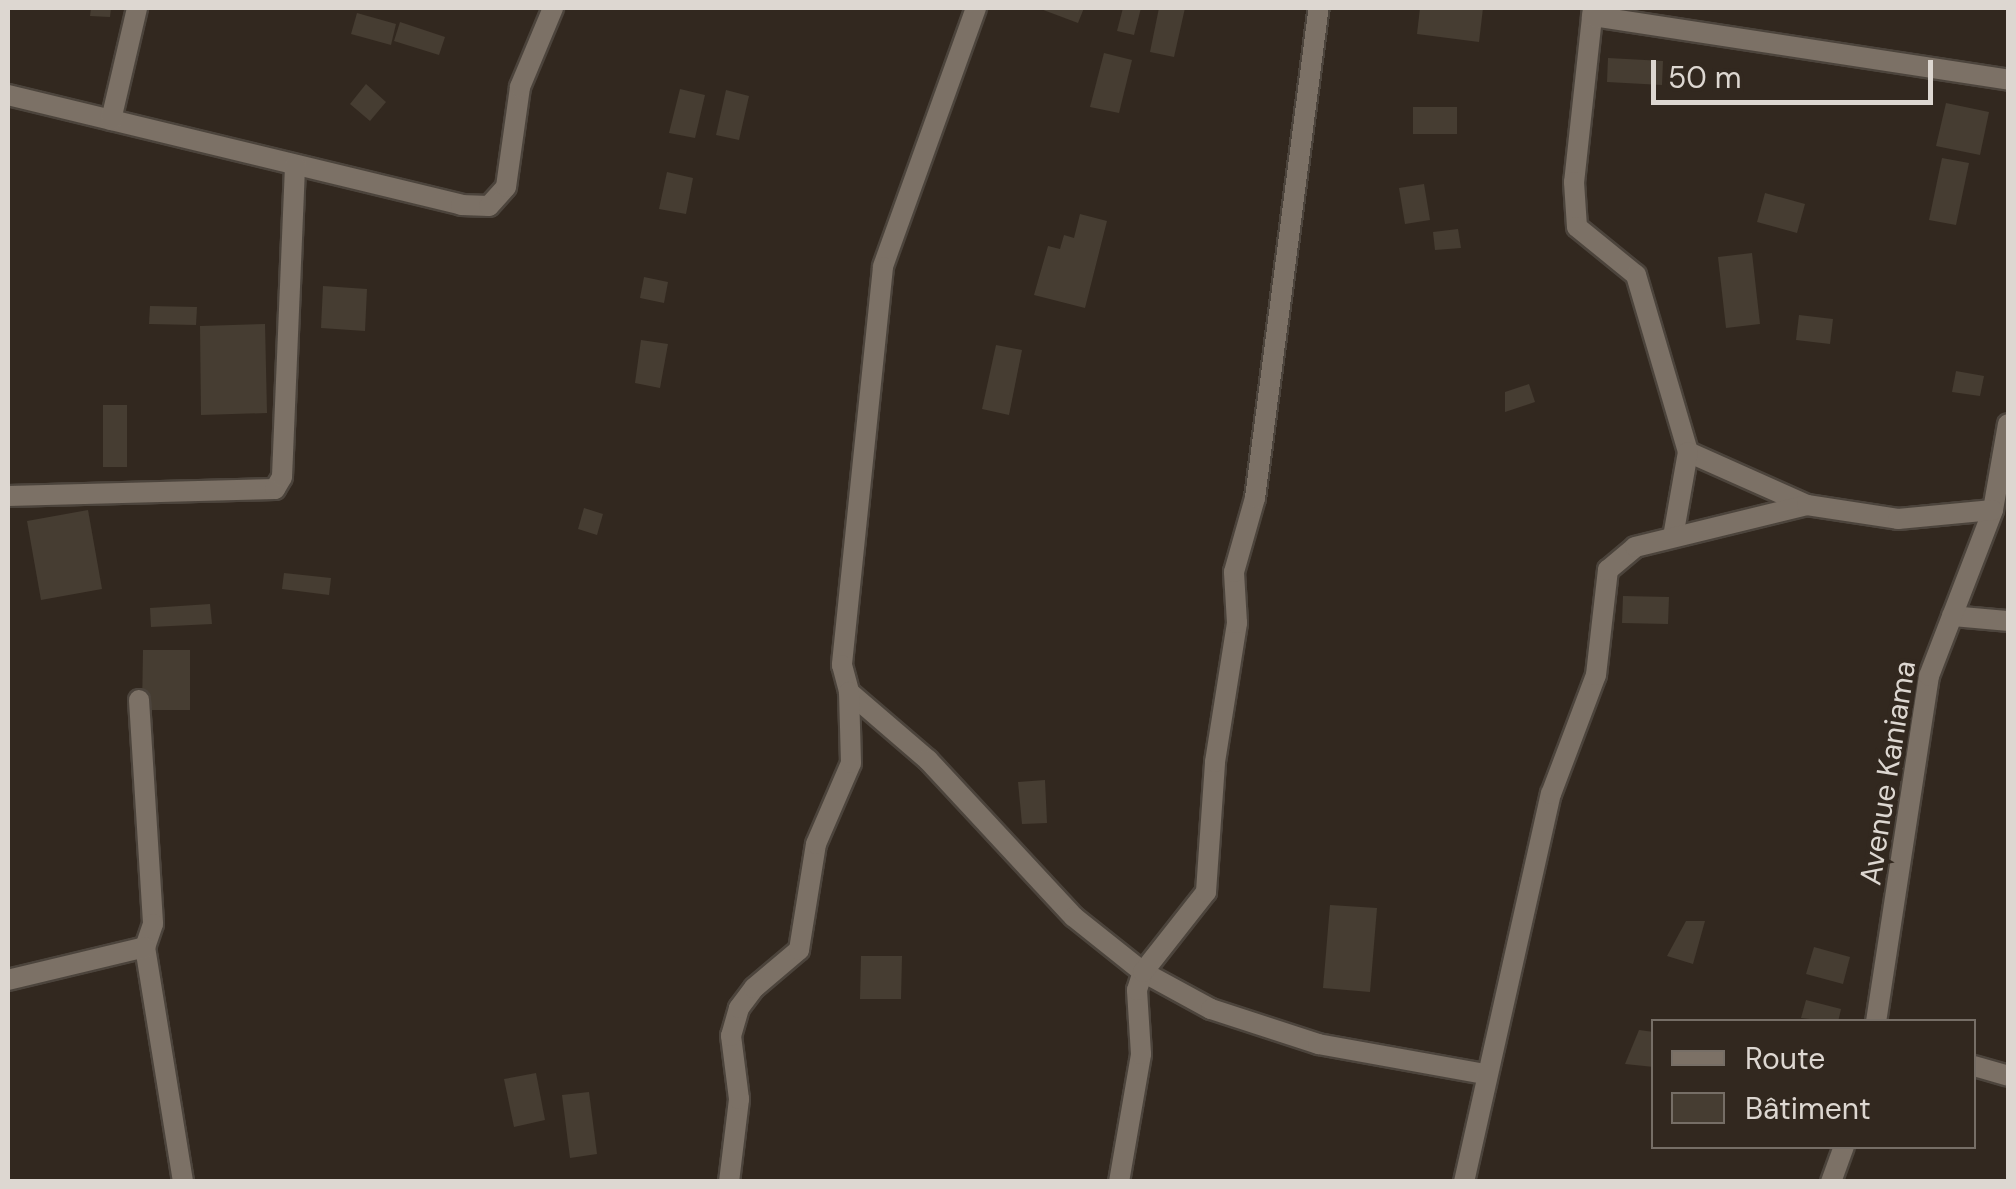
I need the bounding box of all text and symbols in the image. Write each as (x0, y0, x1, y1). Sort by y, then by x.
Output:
scale bar (1656, 40, 1938, 102)
text: 50 m (1668, 58, 1742, 97)
street label: Avenue Kaniama (1852, 658, 1924, 888)
legend (1651, 1019, 1976, 1149)
text: Route (1745, 1039, 1825, 1078)
text: Bâtiment (1745, 1089, 1871, 1128)

